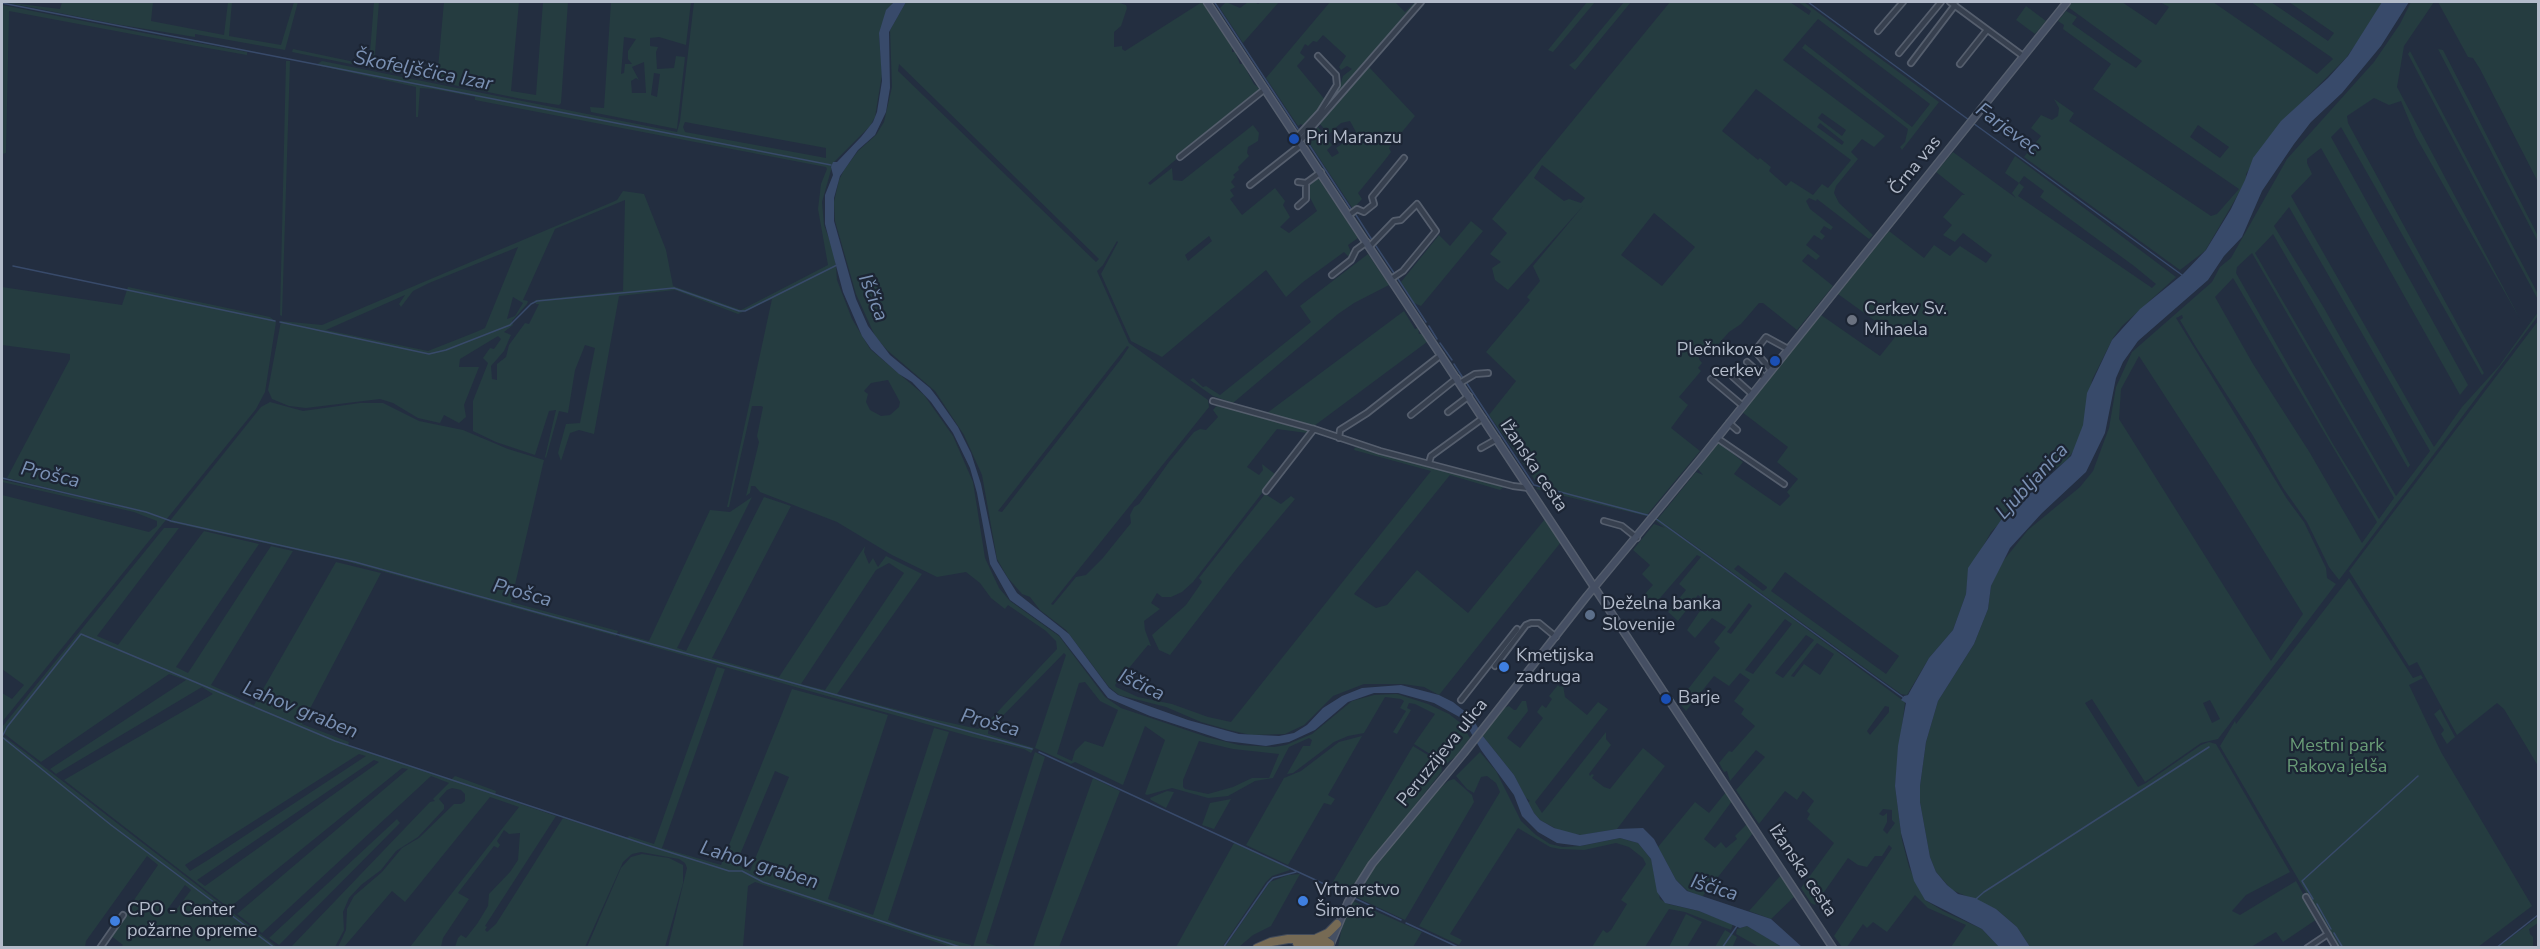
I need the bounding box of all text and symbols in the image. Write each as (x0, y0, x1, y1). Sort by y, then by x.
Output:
water label: Škofeljščica Izar (351, 47, 495, 97)
water label: Farjevec (1970, 99, 2044, 161)
place label: Pri Maranzu (1306, 128, 1402, 150)
marker: Pri Maranzu (1287, 132, 1301, 146)
street label: Črna vas (1886, 132, 1946, 200)
water label: Iščica (852, 271, 892, 325)
place label: Cerkev Sv. Mihaela (1864, 299, 1947, 342)
marker: Cerkev Sv. Mihaela (1845, 313, 1859, 327)
place label: Plečnikova cerkev (1677, 340, 1763, 382)
marker: Plečnikova cerkev (1768, 354, 1782, 368)
street label: Ižanska cesta (1494, 416, 1572, 516)
water label: Ljubljanica (1992, 439, 2074, 525)
water label: Prošca (18, 458, 82, 494)
water label: Prošca (490, 575, 554, 613)
place label: Deželna banka Slovenije (1602, 594, 1721, 636)
marker: Deželna banka Slovenije (1583, 608, 1597, 622)
place label: Kmetijska zadruga (1516, 646, 1594, 688)
marker: Kmetijska zadruga (1497, 660, 1511, 674)
water label: Iščica (1114, 665, 1168, 707)
water label: Lahov graben (239, 677, 361, 745)
place label: Barje (1678, 688, 1720, 710)
marker: Barje (1659, 692, 1673, 706)
street label: Peruzzijeva ulica (1393, 695, 1493, 811)
water label: Prošca (958, 705, 1022, 743)
park label: Mestni park Rakova jelša (2287, 736, 2387, 778)
street label: Ižanska cesta (1763, 821, 1841, 921)
water label: Lahov graben (697, 837, 821, 895)
water label: Iščica (1687, 870, 1741, 908)
place label: Vrtnarstvo Šimenc (1315, 880, 1400, 922)
marker: Vrtnarstvo Šimenc (1296, 894, 1310, 908)
place label: CPO - Center požarne opreme (127, 900, 257, 942)
marker: CPO - Center požarne opreme (108, 914, 122, 928)

